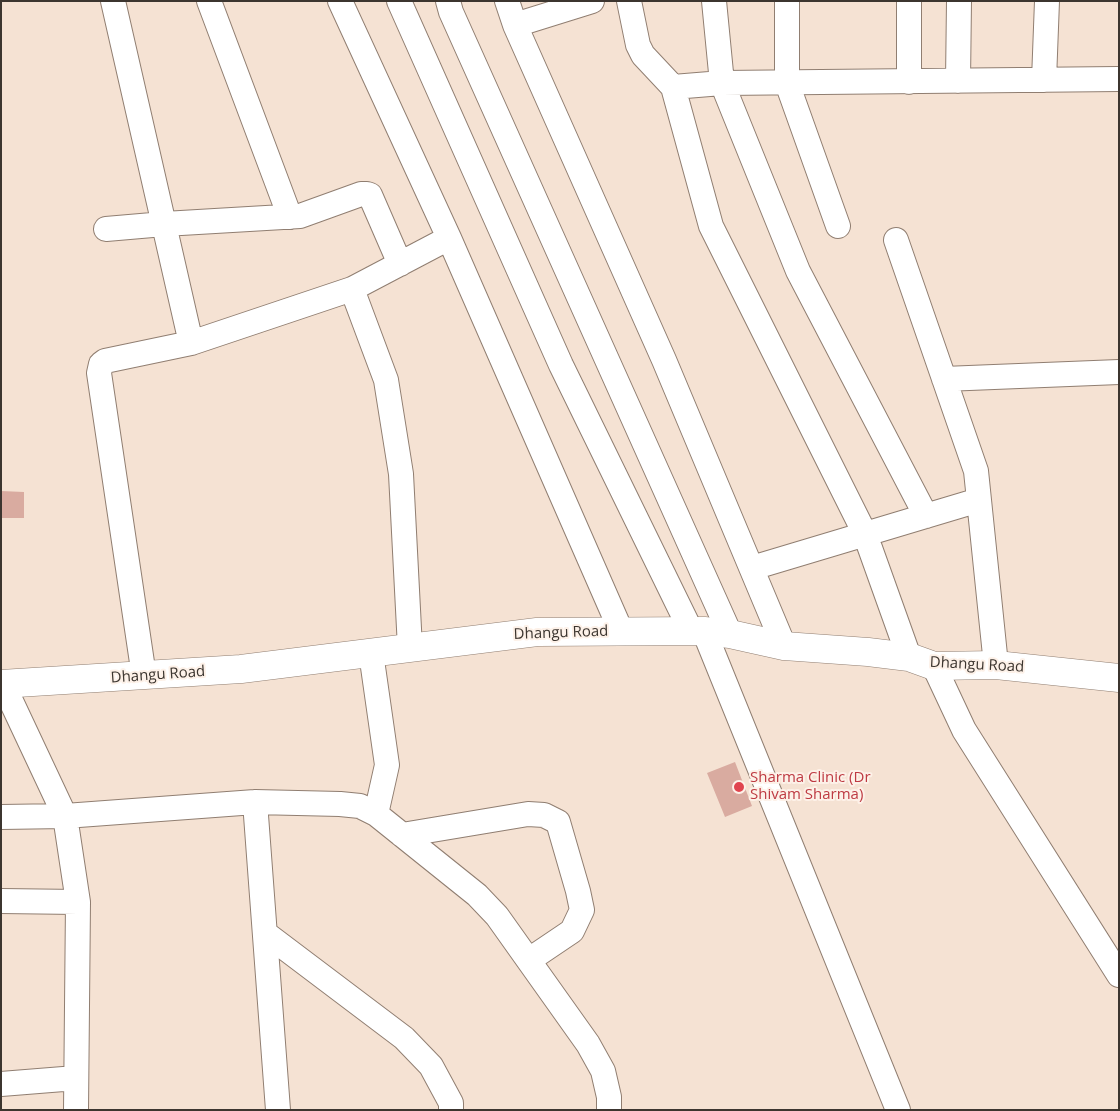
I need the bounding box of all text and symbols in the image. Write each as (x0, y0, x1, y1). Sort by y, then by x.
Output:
street label: Dhangu Road (513, 622, 609, 644)
street label: Dhangu Road (929, 654, 1025, 676)
street label: Dhangu Road (110, 663, 206, 687)
place label: Sharma Clinic (Dr Shivam Sharma) (750, 769, 871, 804)
marker: Sharma Clinic (Dr Shivam Sharma) (732, 780, 746, 794)

